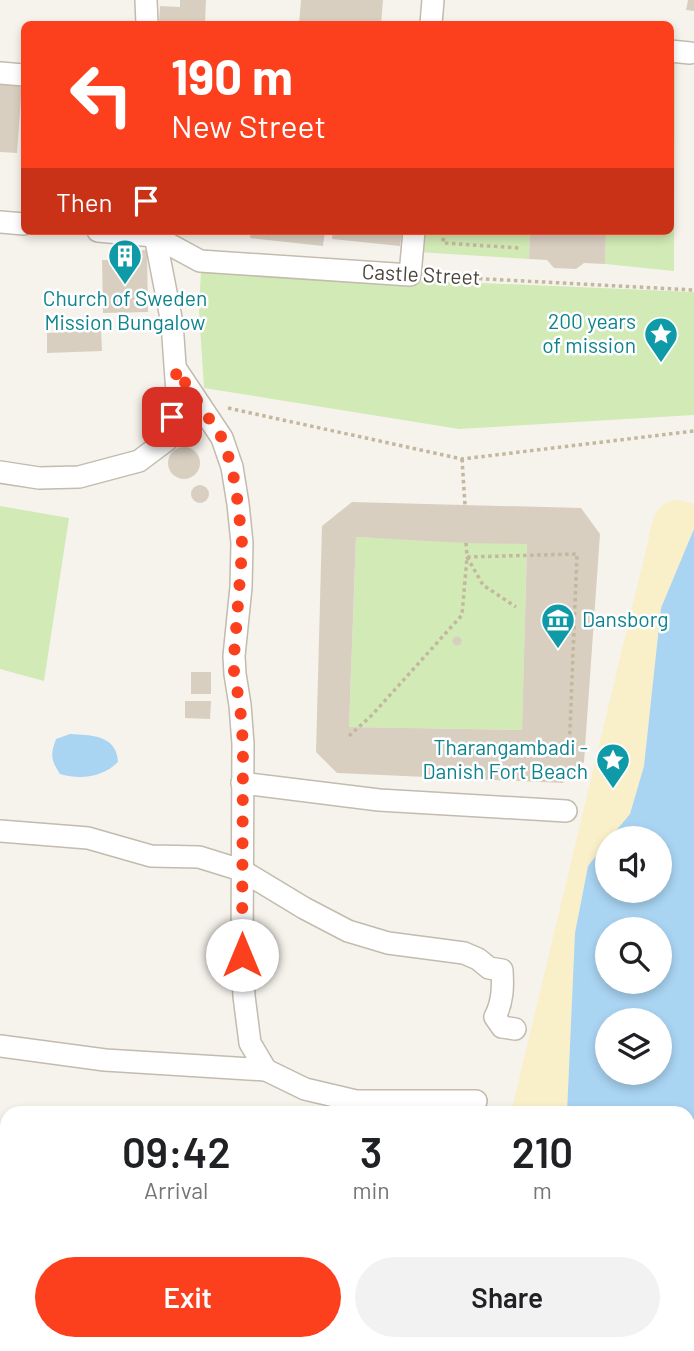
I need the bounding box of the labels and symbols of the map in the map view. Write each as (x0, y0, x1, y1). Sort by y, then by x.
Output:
building icon: Church of Sweden Mission Bungalow (106, 237, 144, 286)
street label: Castle Street (361, 258, 481, 289)
place label: Church of Sweden Mission Bungalow (43, 285, 207, 334)
place label: 200 years of mission (542, 308, 636, 357)
place icon: 200 years of mission (642, 315, 680, 364)
pin (142, 387, 202, 447)
museum icon: Dansborg (539, 601, 577, 650)
place label: Dansborg (582, 606, 668, 631)
place label: Tharangambadi - Danish Fort Beach (423, 734, 588, 783)
place icon: Tharangambadi - Danish Fort Beach (594, 741, 632, 790)
position arrow (205, 918, 279, 992)

